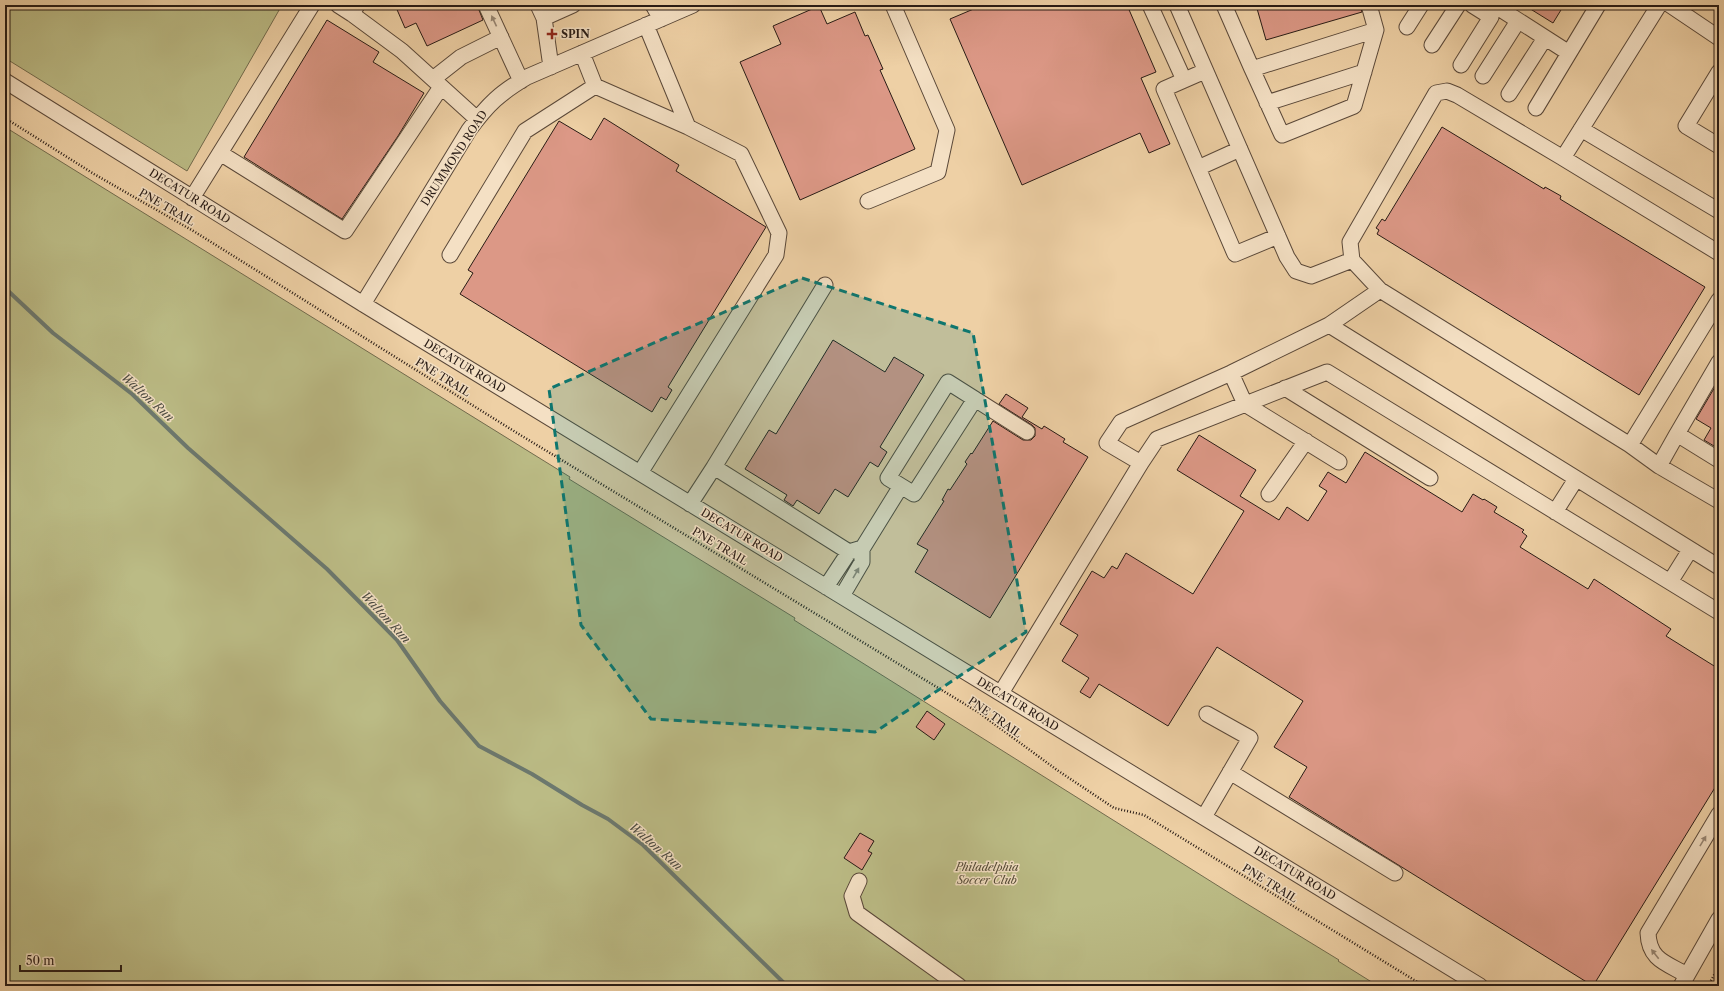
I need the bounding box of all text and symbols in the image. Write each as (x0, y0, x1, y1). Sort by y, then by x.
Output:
one-way arrow (491, 15, 497, 27)
place label: SPIN (561, 27, 590, 41)
marker: SPIN (546, 28, 558, 40)
street label: DRUMMOND ROAD (418, 108, 490, 208)
street label: DECATUR ROAD (147, 165, 233, 227)
street label: PNE TRAIL (137, 185, 198, 229)
street label: DECATUR ROAD (421, 336, 509, 396)
street label: PNE TRAIL (413, 355, 474, 400)
water label: Walton Run (119, 369, 177, 425)
street label: DECATUR ROAD (698, 505, 786, 565)
street label: PNE TRAIL (690, 524, 751, 568)
one-way arrow (852, 568, 859, 579)
water label: Walton Run (358, 588, 414, 646)
street label: DECATUR ROAD (974, 674, 1062, 734)
street label: PNE TRAIL (965, 693, 1025, 741)
water label: Walton Run (626, 819, 686, 873)
one-way arrow (1699, 835, 1706, 847)
street label: DECATUR ROAD (1251, 843, 1339, 903)
park label: Philadelphia Soccer Club (954, 860, 1019, 887)
street label: PNE TRAIL (1240, 861, 1301, 906)
scale bar (20, 947, 121, 973)
one-way arrow (1651, 948, 1659, 959)
text: 50 m (26, 953, 55, 968)

